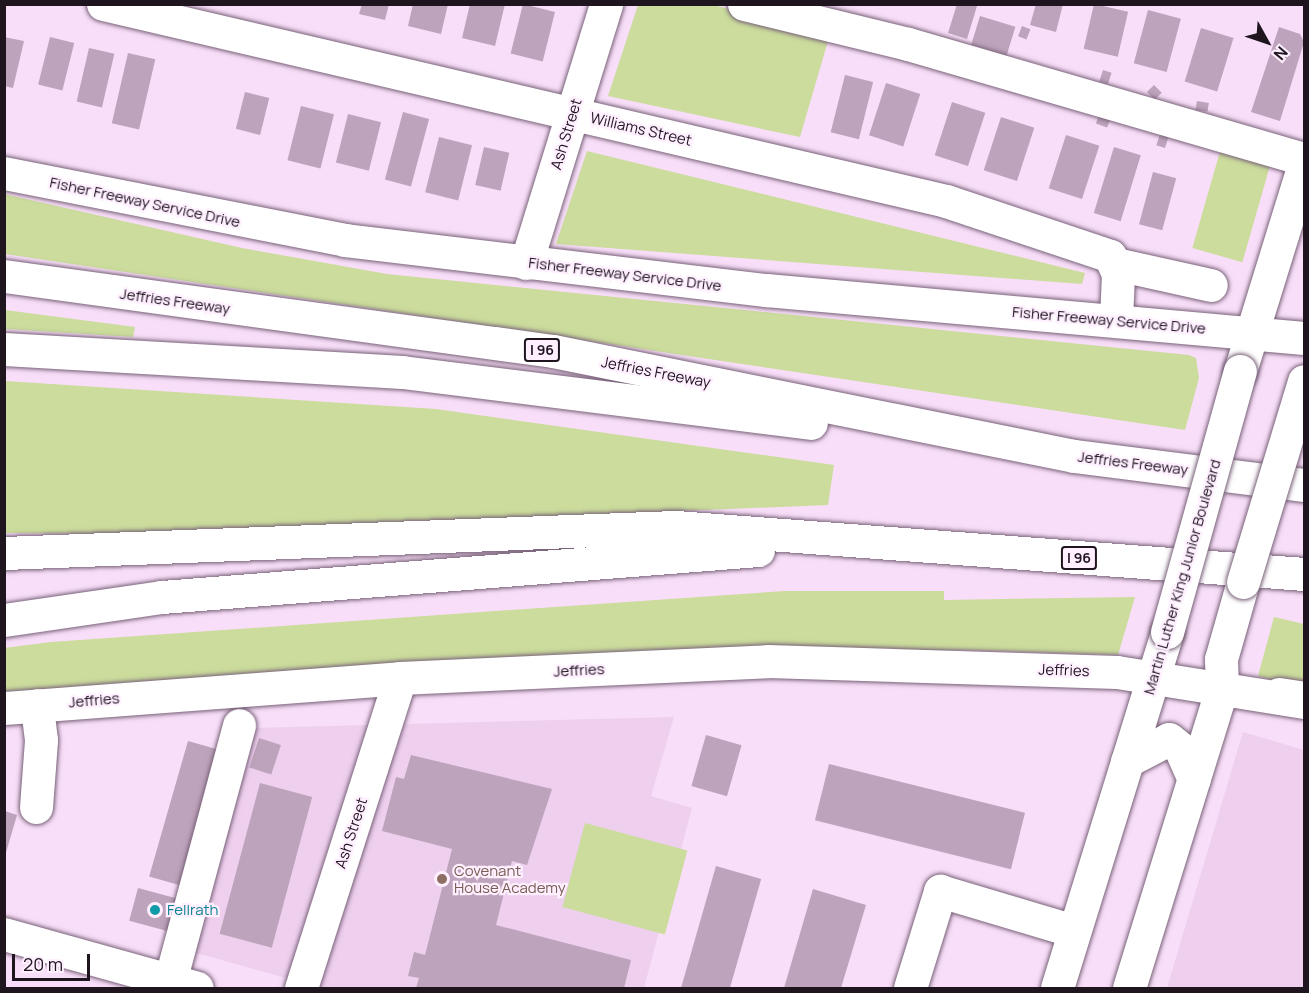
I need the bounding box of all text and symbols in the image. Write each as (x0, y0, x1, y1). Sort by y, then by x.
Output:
north arrow (1237, 12, 1297, 72)
text: N (1269, 42, 1293, 65)
street label: Ash Street (547, 96, 585, 172)
street label: Williams Street (588, 109, 694, 149)
street label: Fisher Freeway Service Drive (48, 173, 242, 231)
street label: Fisher Freeway Service Drive (527, 253, 723, 295)
street label: Jeffries Freeway (119, 284, 231, 318)
street label: Fisher Freeway Service Drive (1011, 303, 1207, 337)
road number: I 96 (522, 339, 562, 361)
street label: Jeffries Freeway (600, 353, 712, 391)
street label: Jeffries Freeway (1077, 447, 1189, 479)
street label: Martin Luther King Junior Boulevard (1140, 457, 1224, 697)
road number: I 96 (1060, 547, 1098, 569)
street label: Jeffries (553, 660, 605, 680)
street label: Jeffries (1038, 660, 1090, 680)
street label: Jeffries (68, 689, 120, 711)
street label: Ash Street (331, 795, 371, 871)
place label: Covenant House Academy (454, 861, 566, 896)
marker: Covenant House Academy (435, 872, 449, 886)
place label: Fellrath (167, 901, 218, 919)
marker: Fellrath (148, 903, 162, 917)
scale bar (15, 942, 93, 980)
text: 20 m (23, 952, 63, 976)

